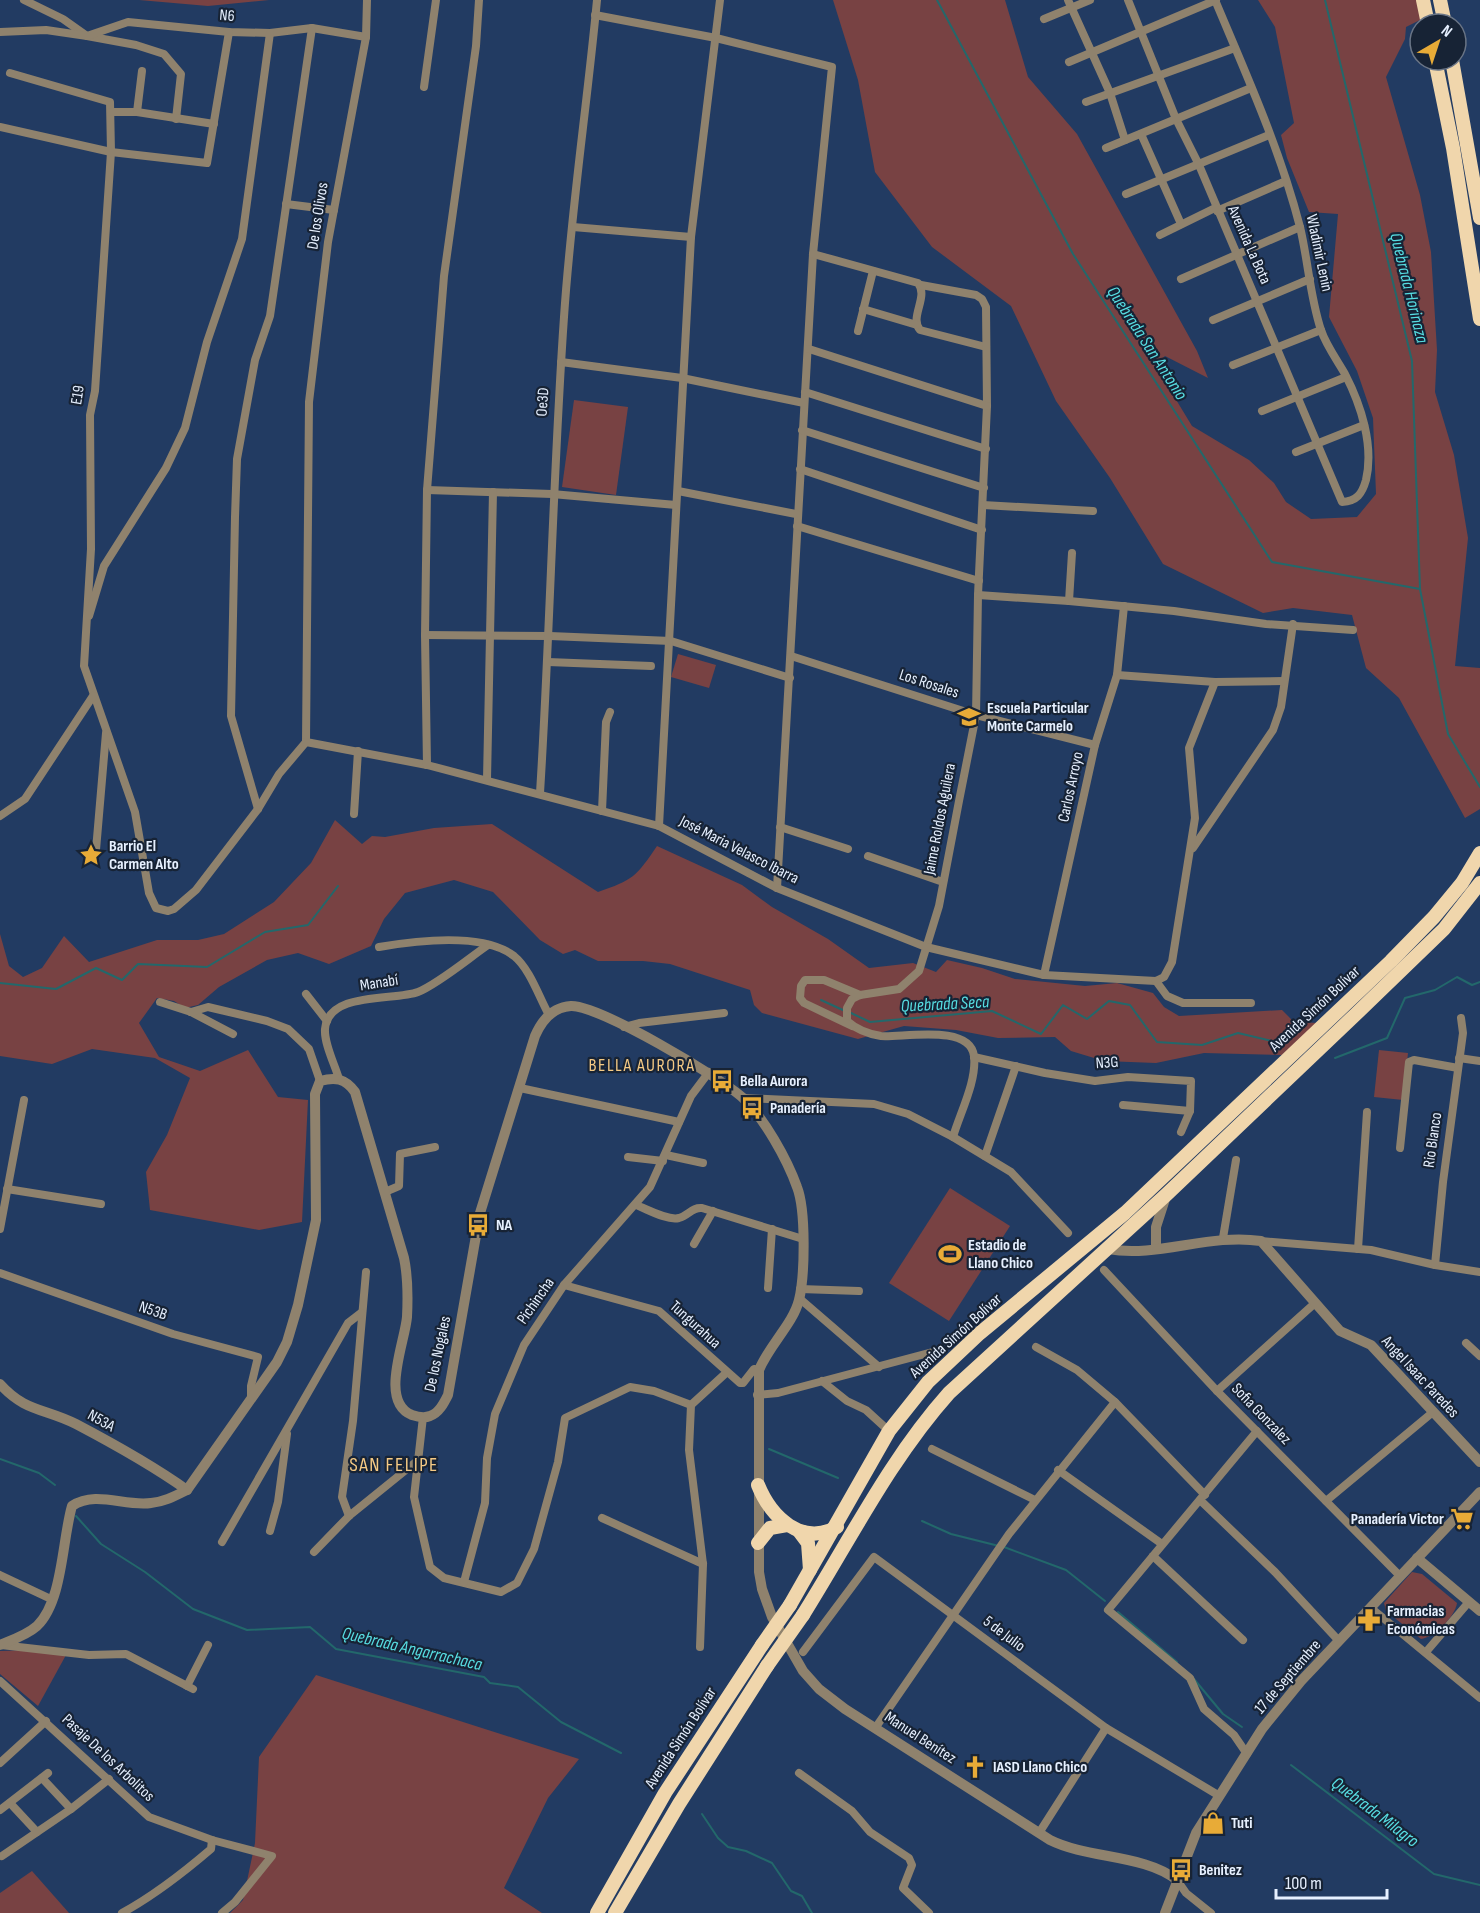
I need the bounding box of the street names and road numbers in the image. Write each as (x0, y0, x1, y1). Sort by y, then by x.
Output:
street label: N6 (219, 6, 235, 26)
street label: De los Olivos (303, 181, 333, 251)
street label: Avenida La Bota (1223, 202, 1275, 287)
street label: Wladimir Lenin (1302, 213, 1336, 293)
street label: E19 (67, 384, 89, 406)
street label: Oe3D (533, 387, 553, 417)
street label: Los Rosales (897, 665, 961, 703)
street label: Carlos Arroyo (1054, 750, 1088, 824)
street label: Jaime Roldos Aguilera (920, 762, 960, 877)
street label: José Maria Velasco Ibarra (675, 811, 802, 888)
street label: Avenida Simón Bolívar (1265, 962, 1365, 1056)
street label: Manabí (359, 971, 399, 995)
street label: N3G (1095, 1053, 1119, 1073)
street label: Rio Blanco (1420, 1111, 1446, 1169)
street label: Pichincha (513, 1274, 559, 1328)
street label: Avenida Simón Bolívar (905, 1290, 1006, 1383)
street label: N53B (136, 1297, 170, 1325)
street label: Tungurahua (666, 1297, 724, 1353)
street label: De los Nogales (421, 1314, 455, 1394)
street label: Angel Isaac Paredes (1377, 1331, 1463, 1422)
street label: Sofia Gonzalez (1227, 1379, 1295, 1449)
street label: N53A (84, 1406, 118, 1436)
street label: 5 de Julio (979, 1612, 1029, 1656)
street label: 17 de Septiembre (1251, 1636, 1325, 1718)
street label: Avenida Simón Bolívar (641, 1683, 721, 1793)
street label: Manuel Benítez (881, 1708, 960, 1768)
street label: Pasaje De los Arbolitos (58, 1710, 158, 1806)

